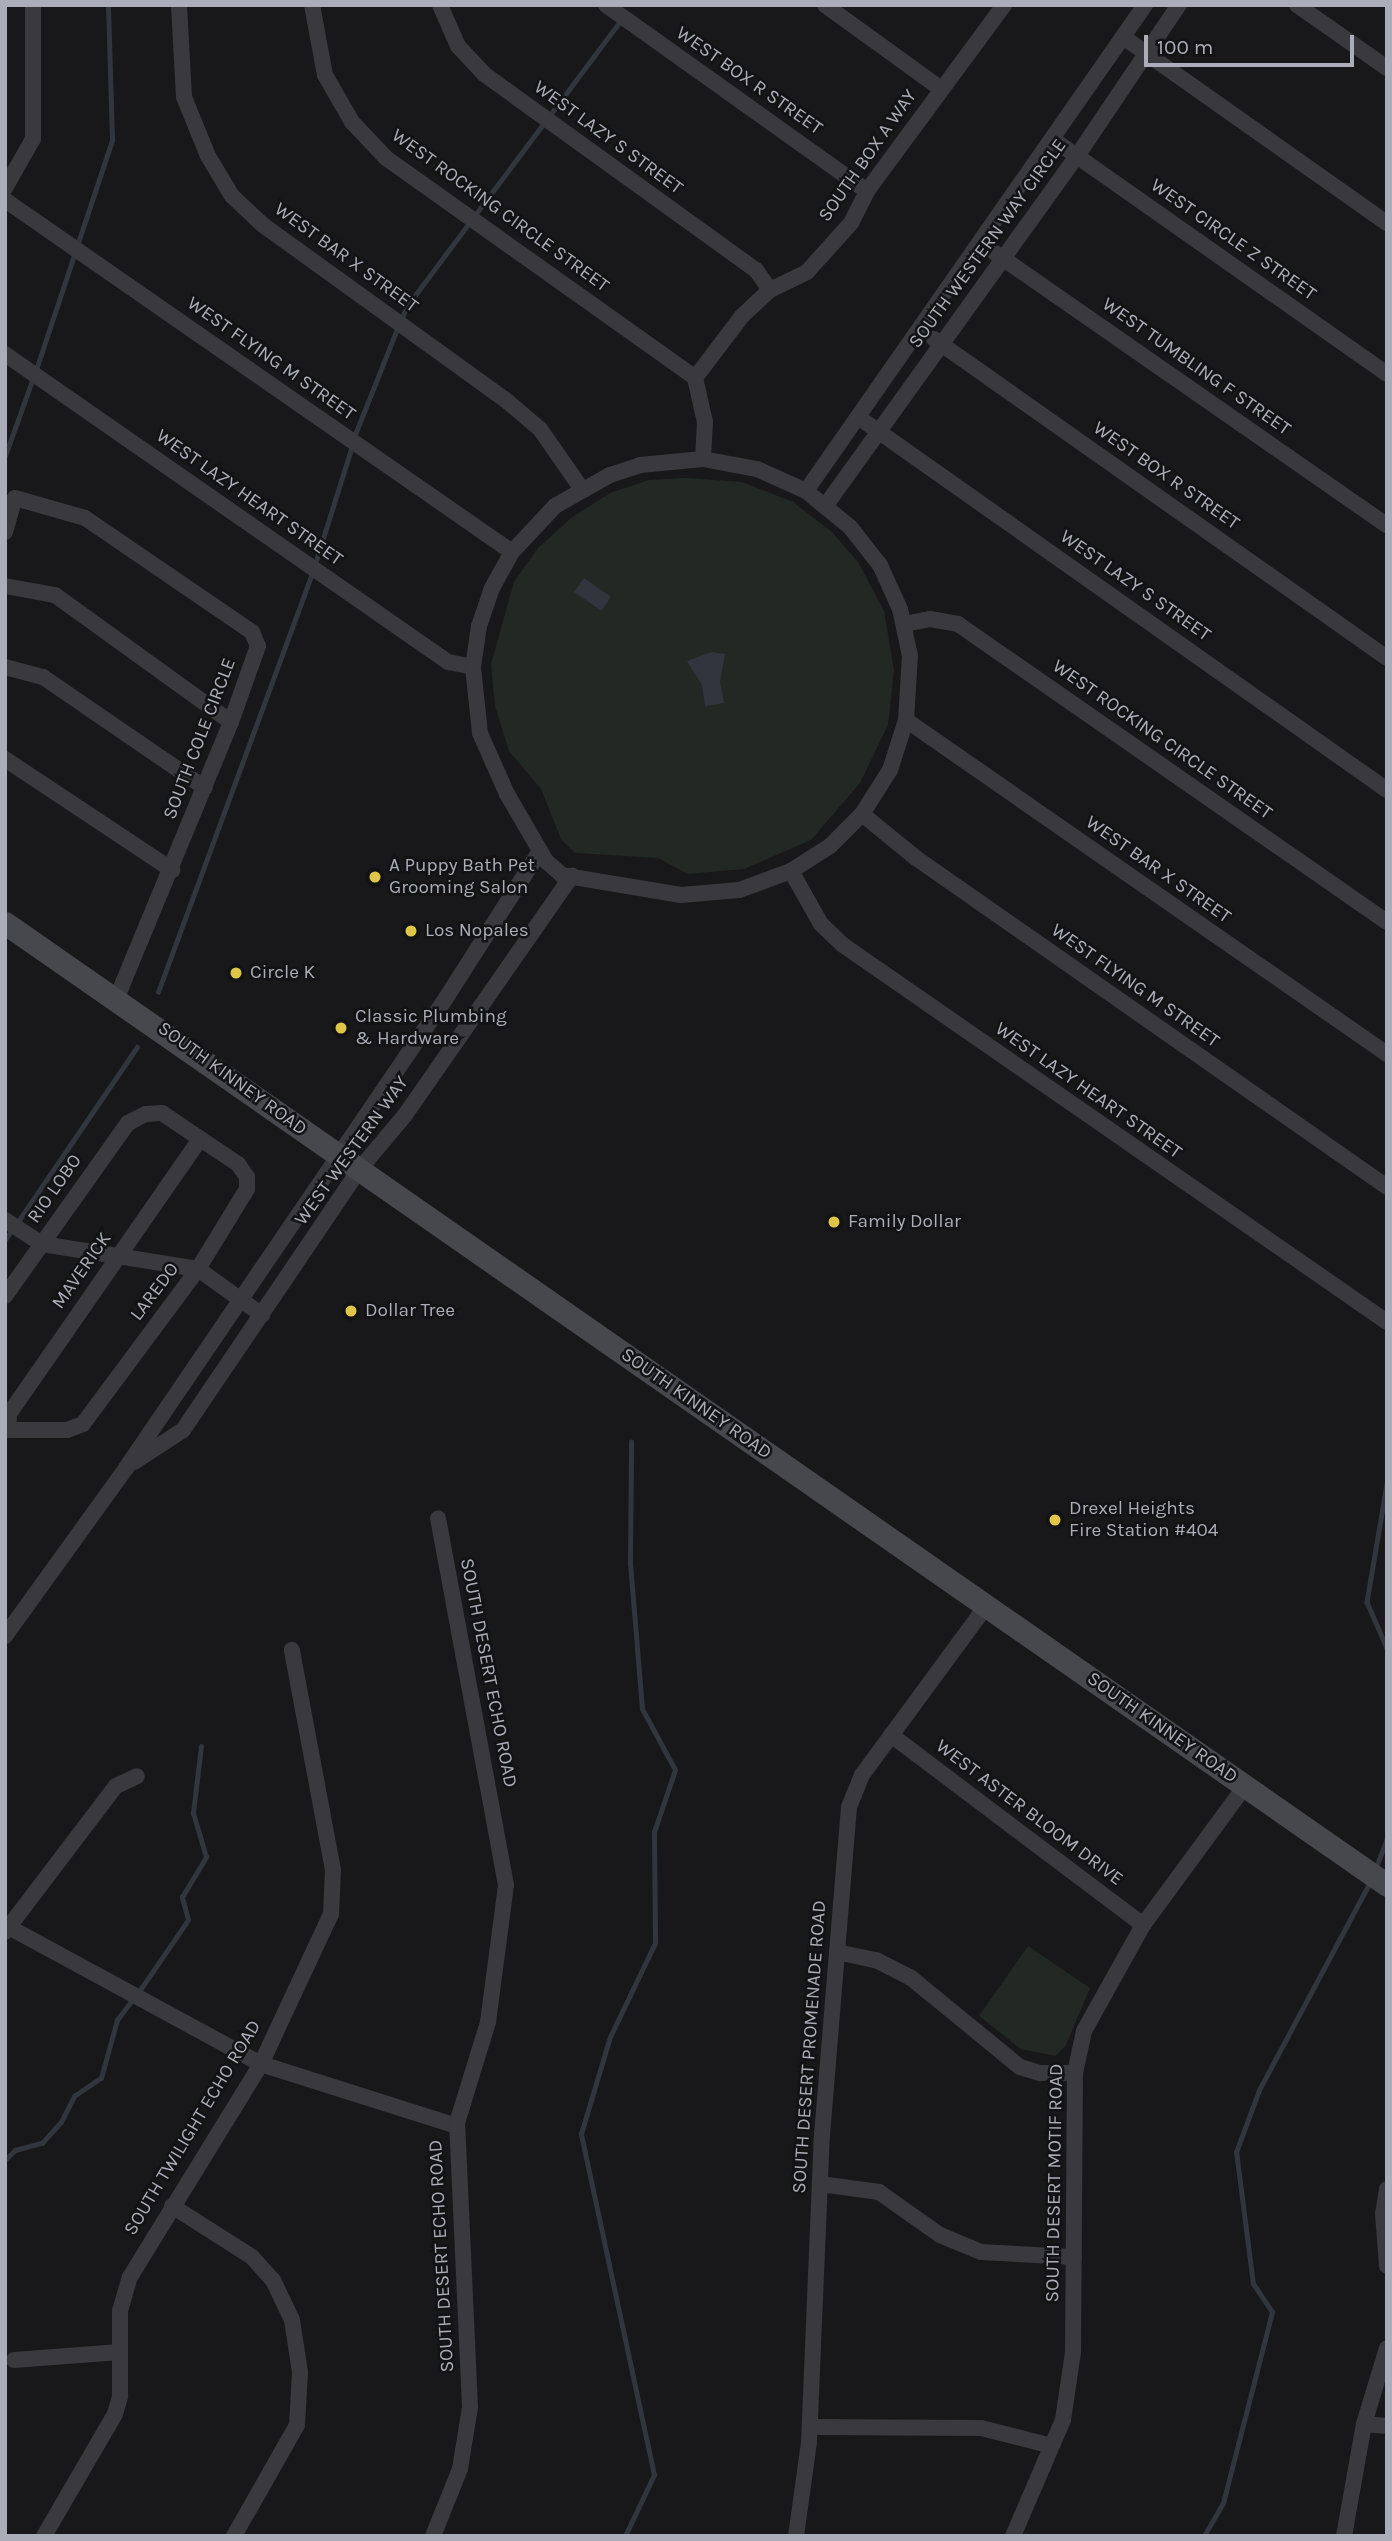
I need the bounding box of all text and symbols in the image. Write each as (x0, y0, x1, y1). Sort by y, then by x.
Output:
scale bar (1147, 21, 1357, 65)
street label: WEST BOX R STREET (671, 22, 827, 140)
text: 100 m (1157, 35, 1214, 59)
street label: WEST LAZY S STREET (529, 76, 687, 200)
street label: SOUTH BOX A WAY (814, 86, 922, 226)
street label: WEST ROCKING CIRCLE STREET (387, 124, 613, 298)
street label: SOUTH WESTERN WAY CIRCLE (904, 135, 1072, 353)
street label: WEST CIRCLE Z STREET (1146, 174, 1320, 306)
street label: WEST BAR X STREET (270, 198, 422, 318)
street label: WEST FLYING M STREET (182, 292, 360, 426)
street label: WEST TUMBLING F STREET (1097, 293, 1295, 441)
street label: WEST BOX R STREET (1088, 417, 1244, 535)
street label: WEST LAZY HEART STREET (151, 425, 347, 571)
street label: WEST LAZY S STREET (1055, 525, 1215, 647)
street label: SOUTH COLE CIRCLE (159, 655, 241, 823)
street label: WEST ROCKING CIRCLE STREET (1048, 655, 1276, 825)
street label: WEST BAR X STREET (1081, 811, 1235, 929)
place label: A Puppy Bath Pet Grooming Salon (389, 855, 535, 899)
marker: A Puppy Bath Pet Grooming Salon (367, 869, 383, 885)
street label: WEST FLYING M STREET (1046, 919, 1224, 1053)
place label: Los Nopales (425, 920, 529, 942)
marker: Los Nopales (403, 923, 419, 939)
place label: Circle K (250, 962, 315, 984)
marker: Circle K (228, 965, 244, 981)
place label: Classic Plumbing & Hardware (355, 1006, 507, 1050)
street label: SOUTH KINNEY ROAD (153, 1017, 311, 1141)
street label: WEST LAZY HEART STREET (990, 1018, 1186, 1164)
marker: Classic Plumbing & Hardware (333, 1020, 349, 1036)
street label: WEST WESTERN WAY (290, 1072, 414, 1230)
street label: RIO LOBO (23, 1150, 87, 1228)
place label: Family Dollar (848, 1211, 961, 1233)
marker: Family Dollar (826, 1214, 842, 1230)
street label: MAVERICK (47, 1228, 117, 1314)
street label: LAREDO (126, 1258, 184, 1326)
place label: Dollar Tree (365, 1300, 455, 1322)
marker: Dollar Tree (343, 1303, 359, 1319)
street label: SOUTH KINNEY ROAD (616, 1343, 776, 1465)
place label: Drexel Heights Fire Station #404 (1069, 1498, 1218, 1542)
marker: Drexel Heights Fire Station #404 (1047, 1512, 1063, 1528)
street label: SOUTH DESERT ECHO ROAD (455, 1556, 521, 1790)
street label: SOUTH KINNEY ROAD (1082, 1667, 1242, 1789)
street label: WEST ASTER BLOOM DRIVE (931, 1735, 1127, 1891)
street label: SOUTH DESERT PROMENADE ROAD (788, 1900, 832, 2194)
street label: SOUTH TWILIGHT ECHO ROAD (120, 2016, 266, 2240)
street label: SOUTH DESERT MOTIF ROAD (1042, 2063, 1068, 2303)
street label: SOUTH DESERT ECHO ROAD (425, 2139, 459, 2373)

